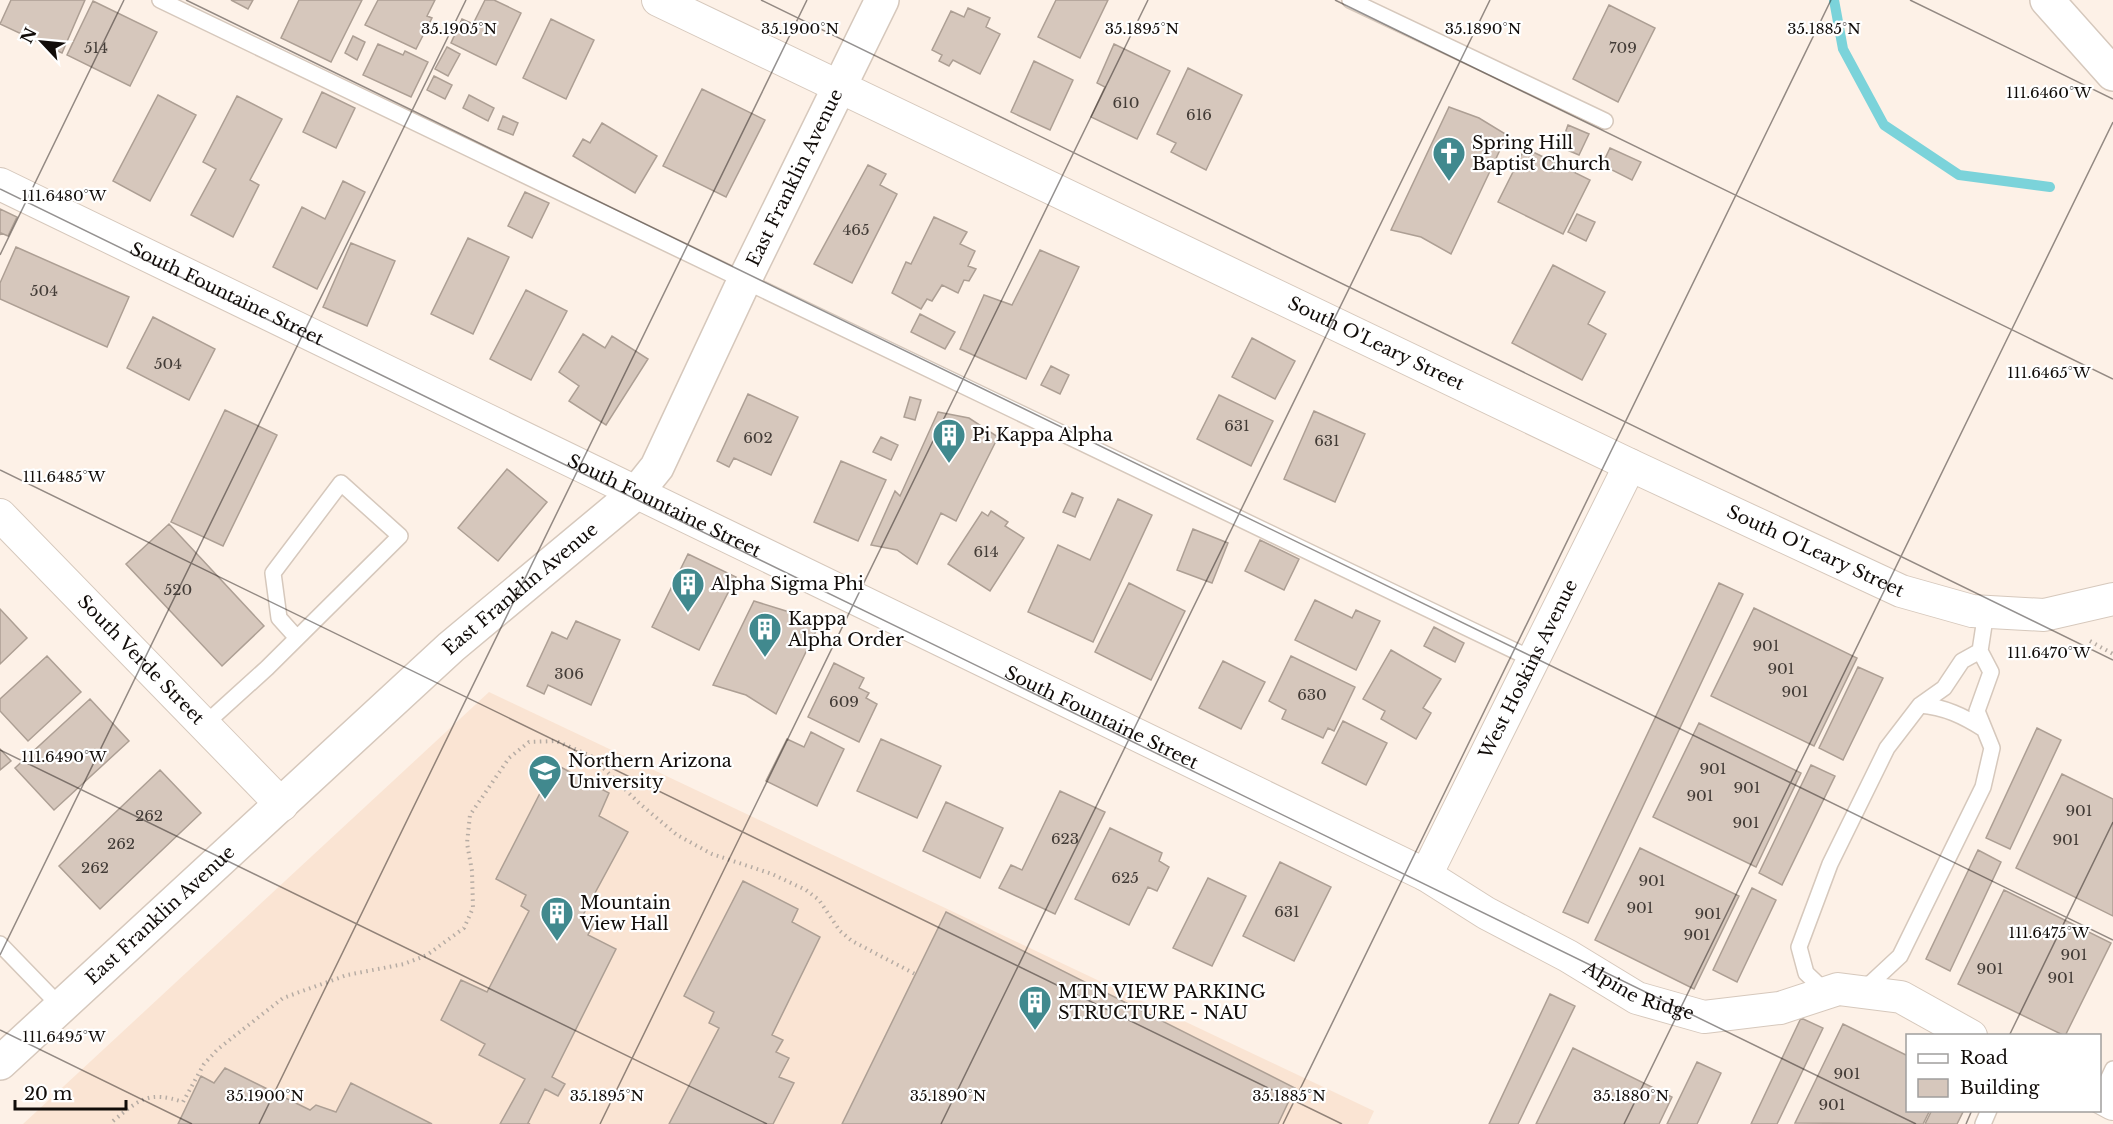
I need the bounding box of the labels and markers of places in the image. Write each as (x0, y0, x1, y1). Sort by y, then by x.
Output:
place label: Spring Hill Baptist Church (1472, 132, 1610, 175)
church icon: Spring Hill Baptist Church (1431, 135, 1467, 182)
building icon: Pi Kappa Alpha (931, 417, 967, 464)
place label: Pi Kappa Alpha (972, 424, 1113, 446)
building icon: Alpha Sigma Phi (670, 566, 706, 613)
place label: Alpha Sigma Phi (710, 573, 864, 595)
place label: Kappa Alpha Order (787, 608, 904, 651)
building icon: Kappa Alpha Order (747, 611, 783, 658)
place label: Northern Arizona University (568, 750, 732, 793)
school or university icon: Northern Arizona University (527, 753, 563, 800)
place label: Mountain View Hall (579, 892, 671, 935)
building icon: Mountain View Hall (539, 895, 575, 942)
place label: MTN VIEW PARKING STRUCTURE - NAU (1058, 981, 1266, 1024)
building icon: MTN VIEW PARKING STRUCTURE - NAU (1017, 984, 1053, 1031)

